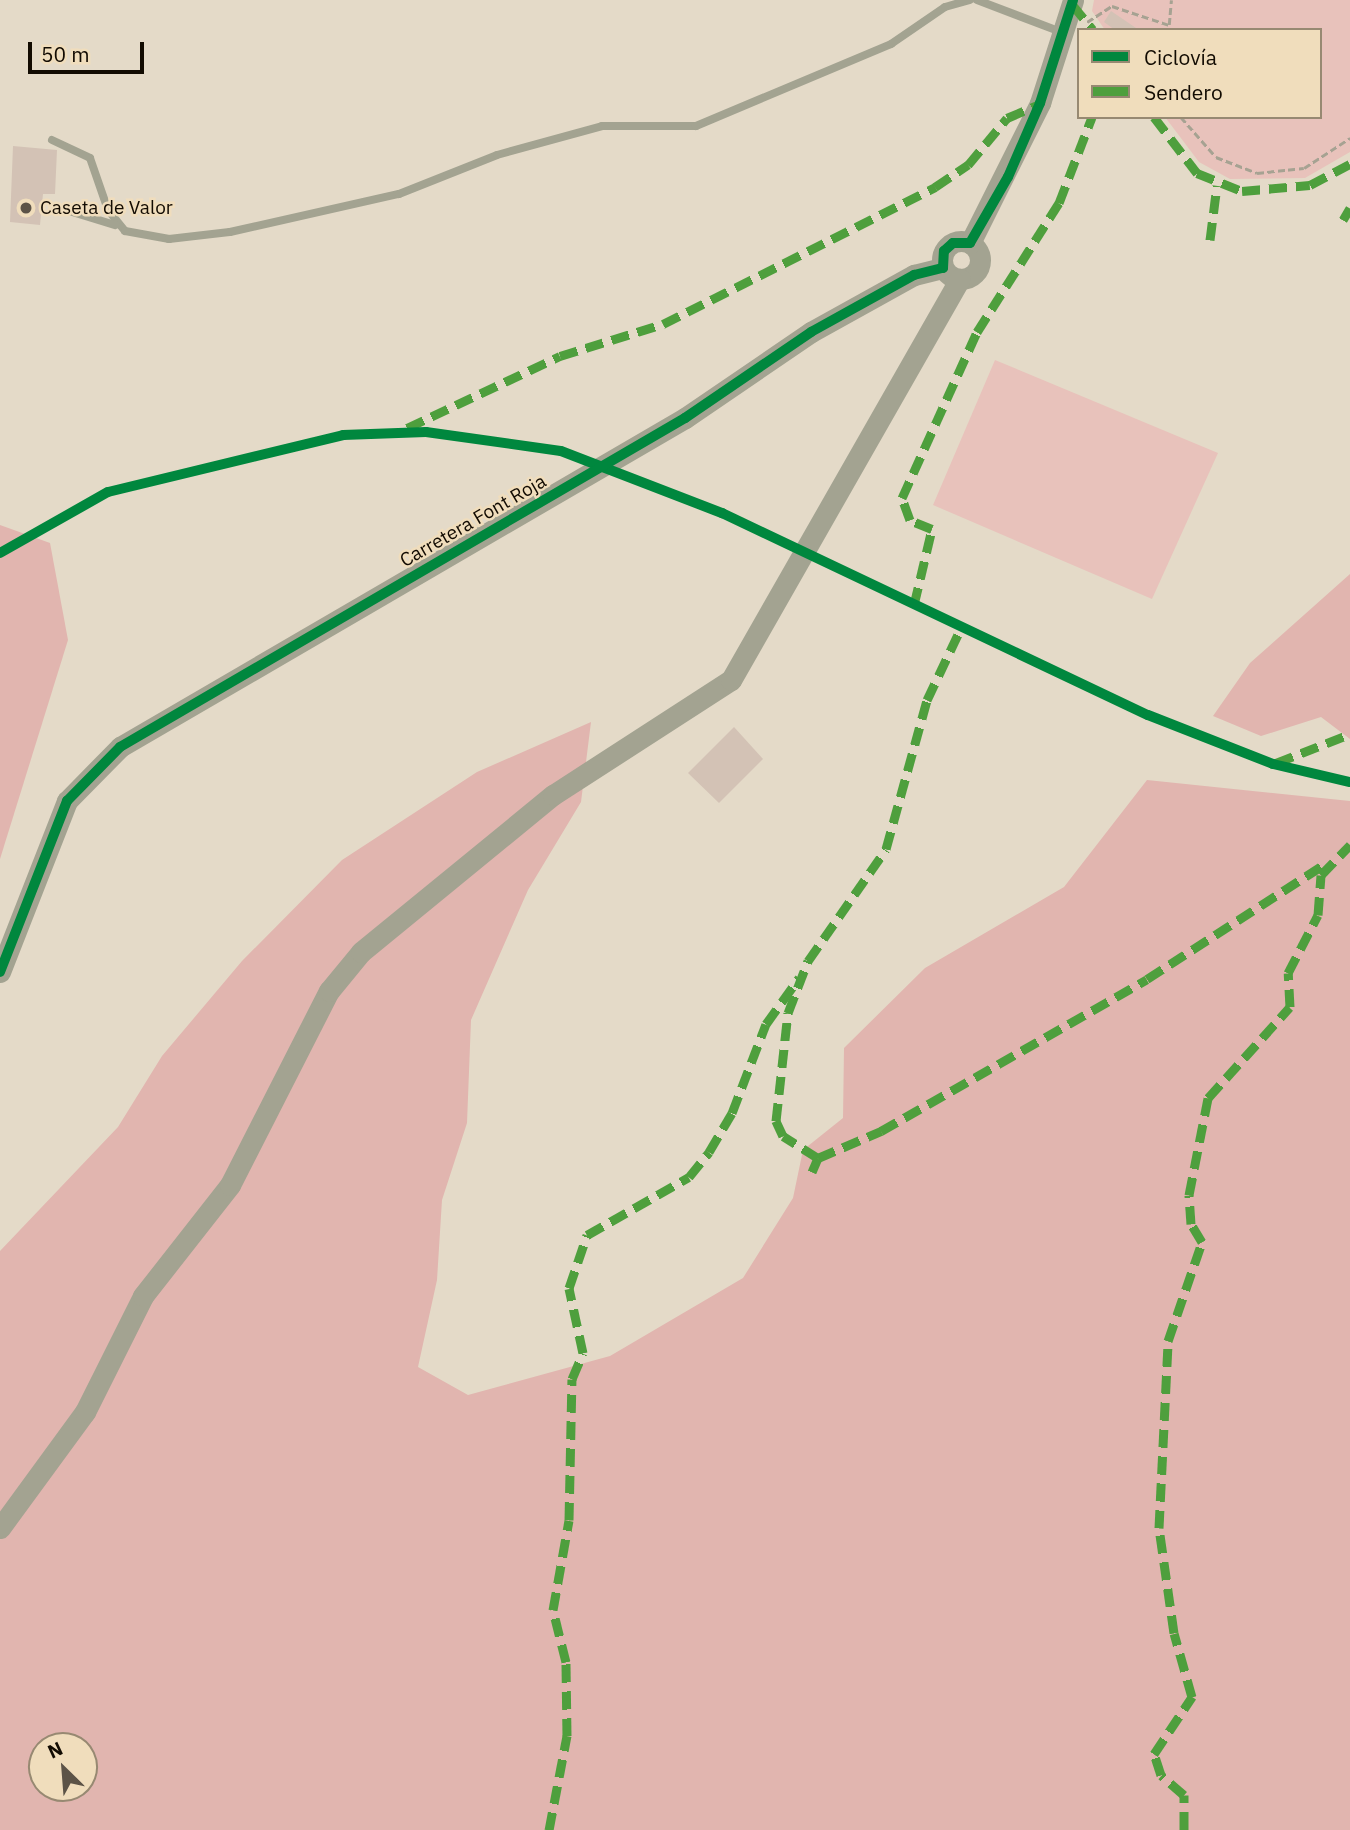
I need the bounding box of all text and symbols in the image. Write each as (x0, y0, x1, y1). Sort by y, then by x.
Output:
scale bar (32, 28, 147, 72)
legend (1077, 28, 1322, 119)
text: 50 m (41, 40, 90, 68)
text: Ciclovía (1144, 43, 1217, 71)
text: Sendero (1144, 78, 1223, 106)
place label: Caseta de Valor (40, 197, 173, 219)
marker: Caseta de Valor (18, 200, 34, 216)
street label: Carretera Font Roja (396, 470, 550, 572)
north arrow (28, 1732, 98, 1802)
text: N (44, 1736, 66, 1764)

